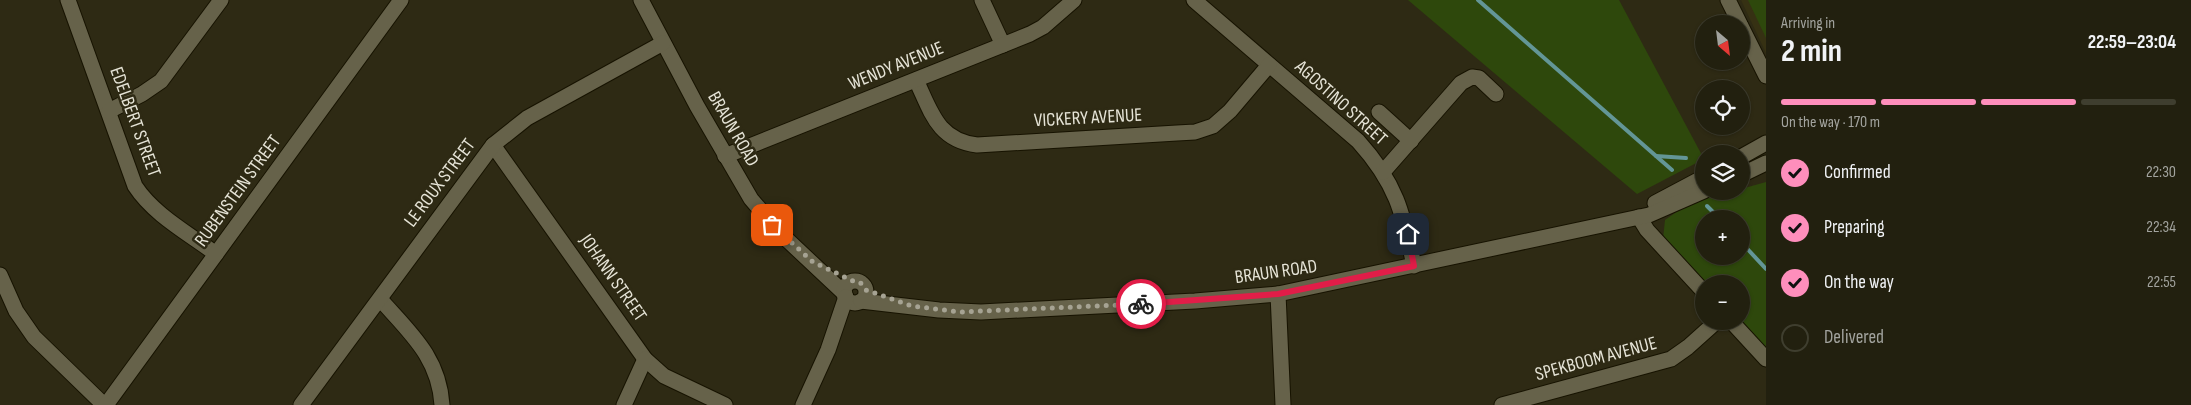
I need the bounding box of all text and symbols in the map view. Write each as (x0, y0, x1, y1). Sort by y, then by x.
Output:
text: Arriving in (1781, 14, 1835, 33)
north arrow (1695, 15, 1750, 70)
map controls (1695, 15, 1750, 330)
text: 22:59–23:04 (2088, 31, 2176, 54)
text: 2 min (1781, 32, 1842, 71)
street label: WENDY AVENUE (845, 36, 947, 96)
street label: AGOSTINO STREET (1289, 55, 1392, 151)
street label: EDELBERT STREET (104, 64, 166, 180)
button: locate (1695, 80, 1750, 135)
street label: BRAUN ROAD (702, 87, 764, 171)
street label: VICKERY AVENUE (1033, 104, 1143, 132)
text: On the way · 170 m (1781, 113, 1880, 132)
street label: RUBENSTEIN STREET (190, 131, 286, 251)
street label: LE ROUX STREET (399, 134, 481, 232)
button: layers (1695, 145, 1750, 200)
icon: check (1781, 159, 1809, 187)
text: Confirmed (1824, 161, 1891, 184)
text: 22:30 (2146, 163, 2176, 182)
pin (751, 204, 793, 246)
button: + (1695, 210, 1750, 265)
icon: bag (758, 211, 786, 239)
pin (1387, 213, 1429, 255)
icon: check (1781, 214, 1809, 242)
text: Preparing (1824, 216, 1885, 239)
text: 22:34 (2146, 218, 2176, 237)
icon: home (1394, 220, 1422, 248)
street label: JOHANN STREET (574, 229, 652, 326)
street label: BRAUN ROAD (1234, 255, 1318, 289)
icon: check (1781, 269, 1809, 297)
text: On the way (1824, 271, 1894, 294)
text: 22:55 (2147, 273, 2176, 292)
button: − (1695, 275, 1750, 330)
courier (1116, 279, 1166, 329)
icon: bike (1127, 290, 1155, 318)
text: Delivered (1824, 326, 1884, 349)
street label: SPEKBOOM AVENUE (1533, 332, 1659, 386)

